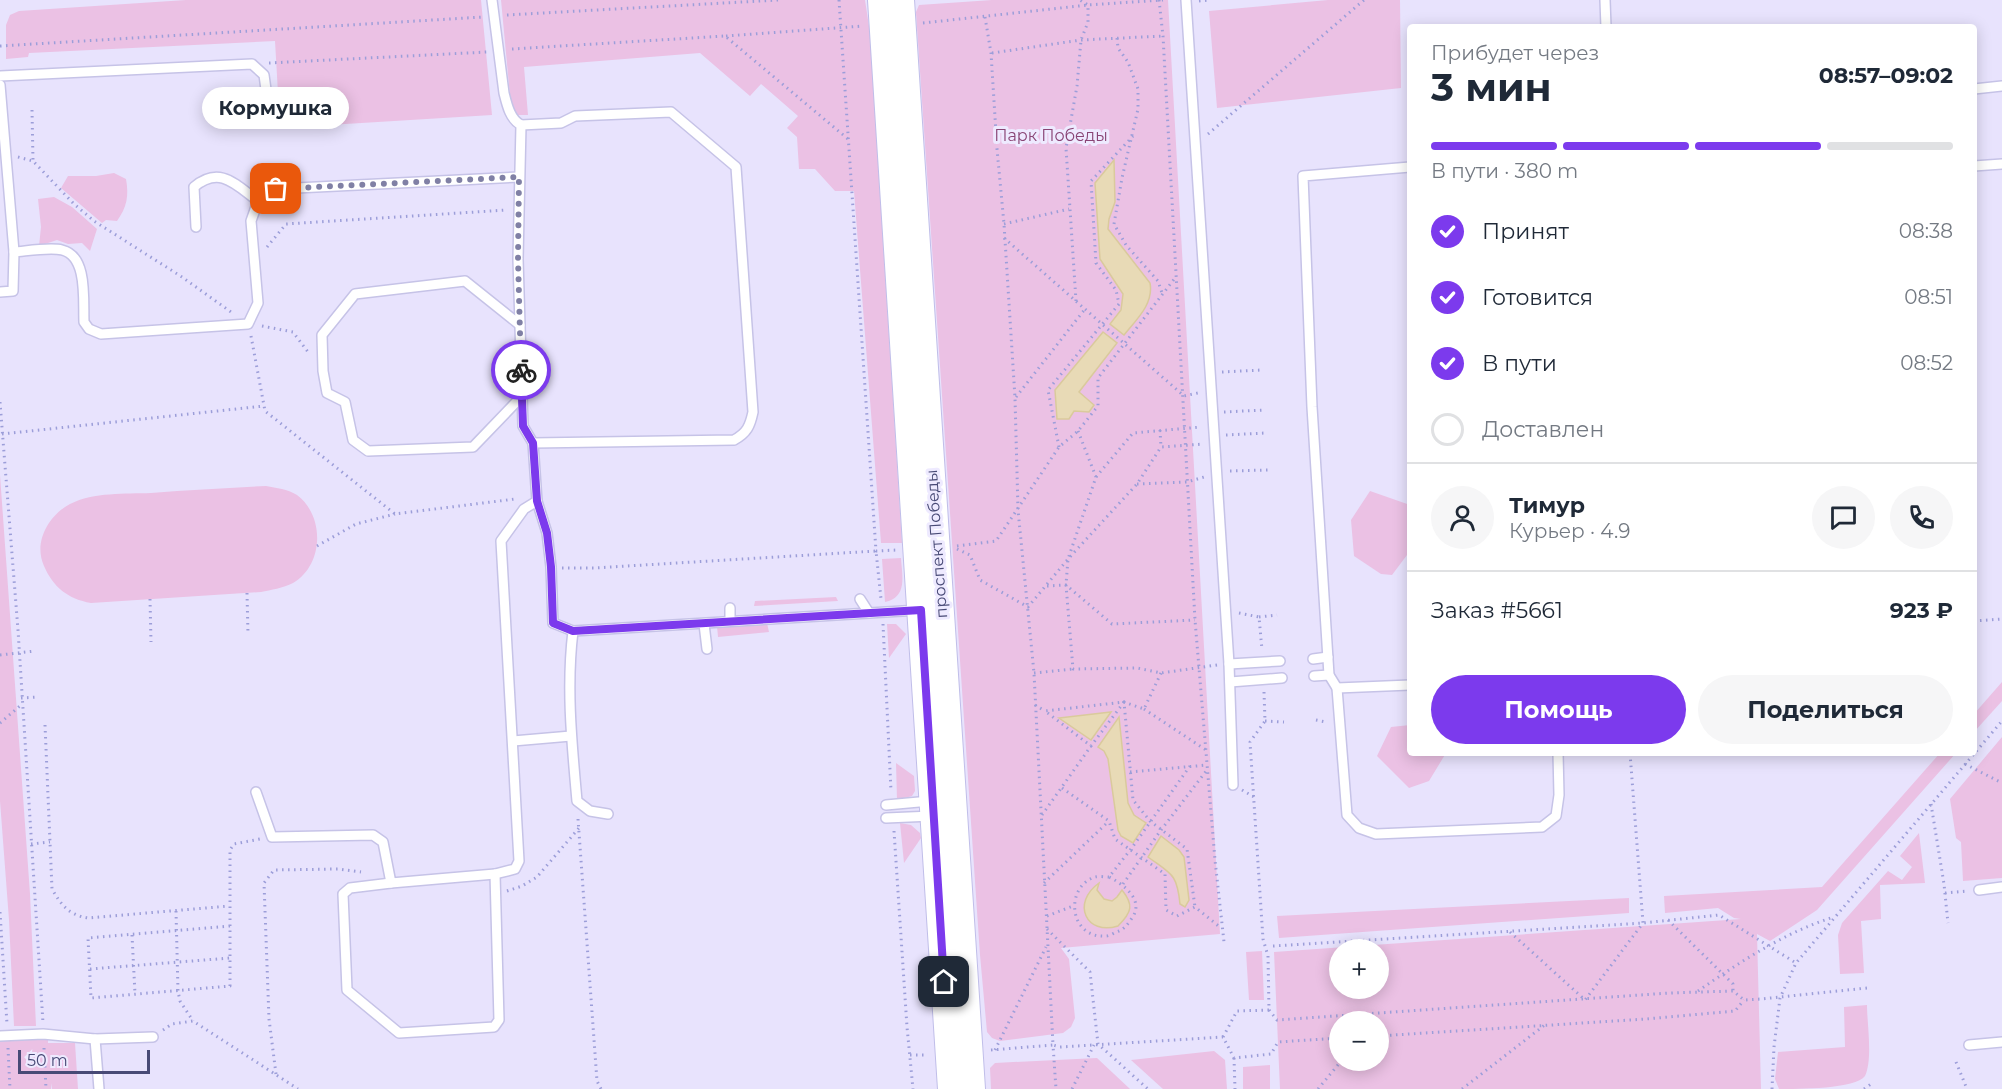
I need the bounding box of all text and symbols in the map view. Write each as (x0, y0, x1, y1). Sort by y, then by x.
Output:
text: Прибудет через (1431, 41, 1599, 65)
text: 08:57–09:02 (1819, 62, 1953, 89)
text: 3 мин (1431, 63, 1552, 111)
callout: Кормушка (202, 87, 350, 129)
text: Кормушка (219, 96, 332, 120)
park label: Парк Победы (994, 126, 1108, 145)
text: В пути · 380 m (1431, 159, 1578, 183)
pin (250, 163, 301, 214)
icon: bag (259, 172, 292, 205)
icon: check (1431, 215, 1464, 248)
text: Принят (1482, 218, 1569, 245)
text: 08:38 (1899, 219, 1953, 243)
icon: check (1431, 281, 1464, 314)
text: Готовится (1482, 284, 1593, 311)
text: 08:51 (1904, 285, 1953, 309)
courier (491, 340, 551, 400)
icon: check (1431, 347, 1464, 380)
text: В пути (1482, 350, 1557, 377)
text: 08:52 (1900, 351, 1953, 375)
icon: bike (505, 354, 538, 387)
text: Доставлен (1482, 416, 1604, 443)
street label: проспект Победы (922, 469, 951, 619)
button: person (1431, 486, 1494, 549)
button: chat (1812, 486, 1875, 549)
button: phone (1890, 486, 1953, 549)
text: Тимур (1509, 492, 1585, 519)
text: Курьер · 4.9 (1509, 519, 1630, 543)
text: Заказ #5661 (1431, 597, 1563, 624)
text: 923 ₽ (1890, 597, 1953, 624)
button: Помощь (1431, 675, 1686, 744)
button: Поделиться (1698, 675, 1953, 744)
map controls (1329, 939, 1389, 1071)
button: + (1329, 939, 1389, 999)
pin (918, 956, 969, 1007)
icon: home (927, 965, 960, 998)
button: − (1329, 1011, 1389, 1071)
scale bar (18, 1047, 150, 1074)
text: 50 m (27, 1051, 68, 1070)

